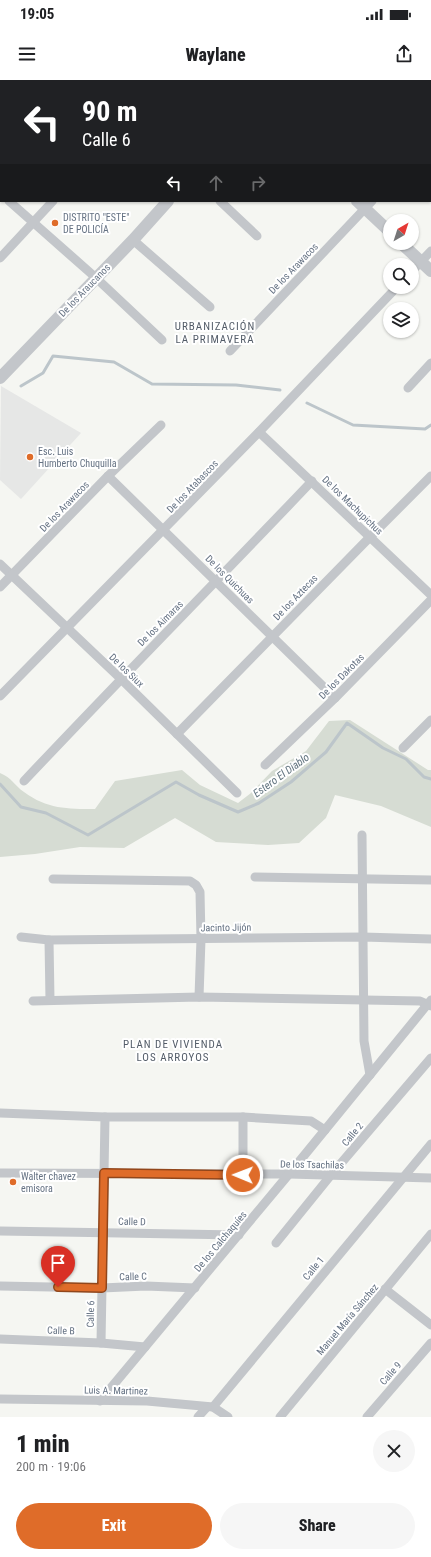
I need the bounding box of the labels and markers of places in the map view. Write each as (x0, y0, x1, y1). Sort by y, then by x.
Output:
place label: DISTRITO "ESTE" DE POLICÍA (63, 212, 129, 235)
marker: DISTRITO "ESTE" DE POLICÍA (50, 218, 60, 228)
place label: Esc. Luis Humberto Chuquilla (38, 446, 117, 469)
marker: Esc. Luis Humberto Chuquilla (25, 452, 35, 462)
place label: Walter chavez emisora (21, 1171, 76, 1194)
marker: Walter chavez emisora (8, 1177, 18, 1187)
pin (41, 1246, 75, 1287)

